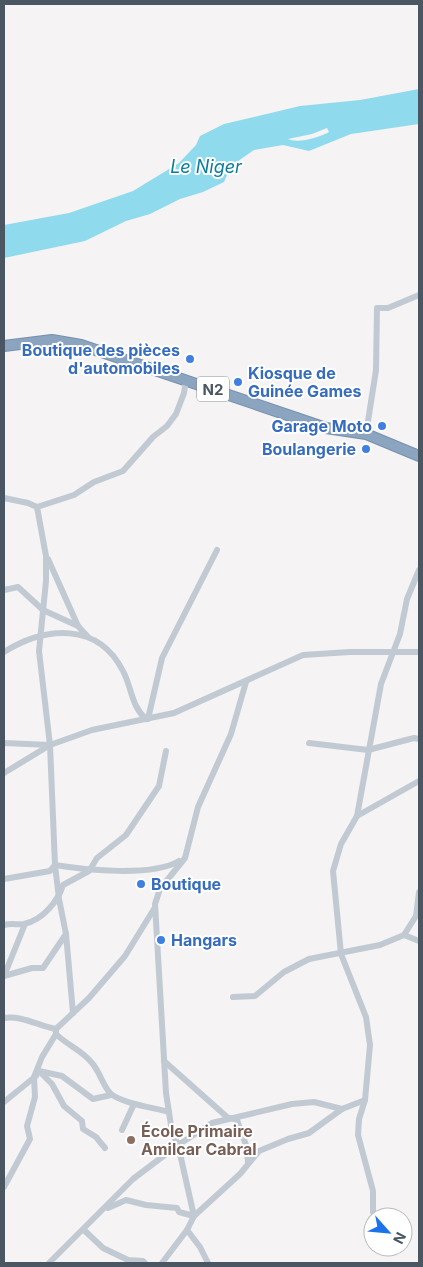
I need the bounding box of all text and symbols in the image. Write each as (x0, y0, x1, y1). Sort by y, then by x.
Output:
water label: Le Niger (170, 156, 243, 177)
place label: Boutique des pièces d'automobiles (22, 340, 180, 378)
marker: Boutique des pièces d'automobiles (184, 353, 196, 365)
place label: Kiosque de Guinée Games (248, 363, 362, 401)
road number: N2 (197, 376, 229, 402)
marker: Kiosque de Guinée Games (232, 376, 244, 388)
place label: Garage Moto (271, 416, 372, 436)
marker: Garage Moto (376, 420, 388, 432)
place label: Boulangerie (262, 439, 356, 459)
marker: Boulangerie (360, 443, 372, 455)
place label: Boutique (151, 874, 221, 894)
marker: Boutique (135, 878, 147, 890)
place label: Hangars (171, 930, 237, 950)
marker: Hangars (155, 934, 167, 946)
place label: École Primaire Amilcar Cabral (141, 1121, 257, 1159)
marker: École Primaire Amilcar Cabral (125, 1134, 137, 1146)
north arrow (363, 1207, 413, 1257)
text: N (390, 1230, 410, 1247)

